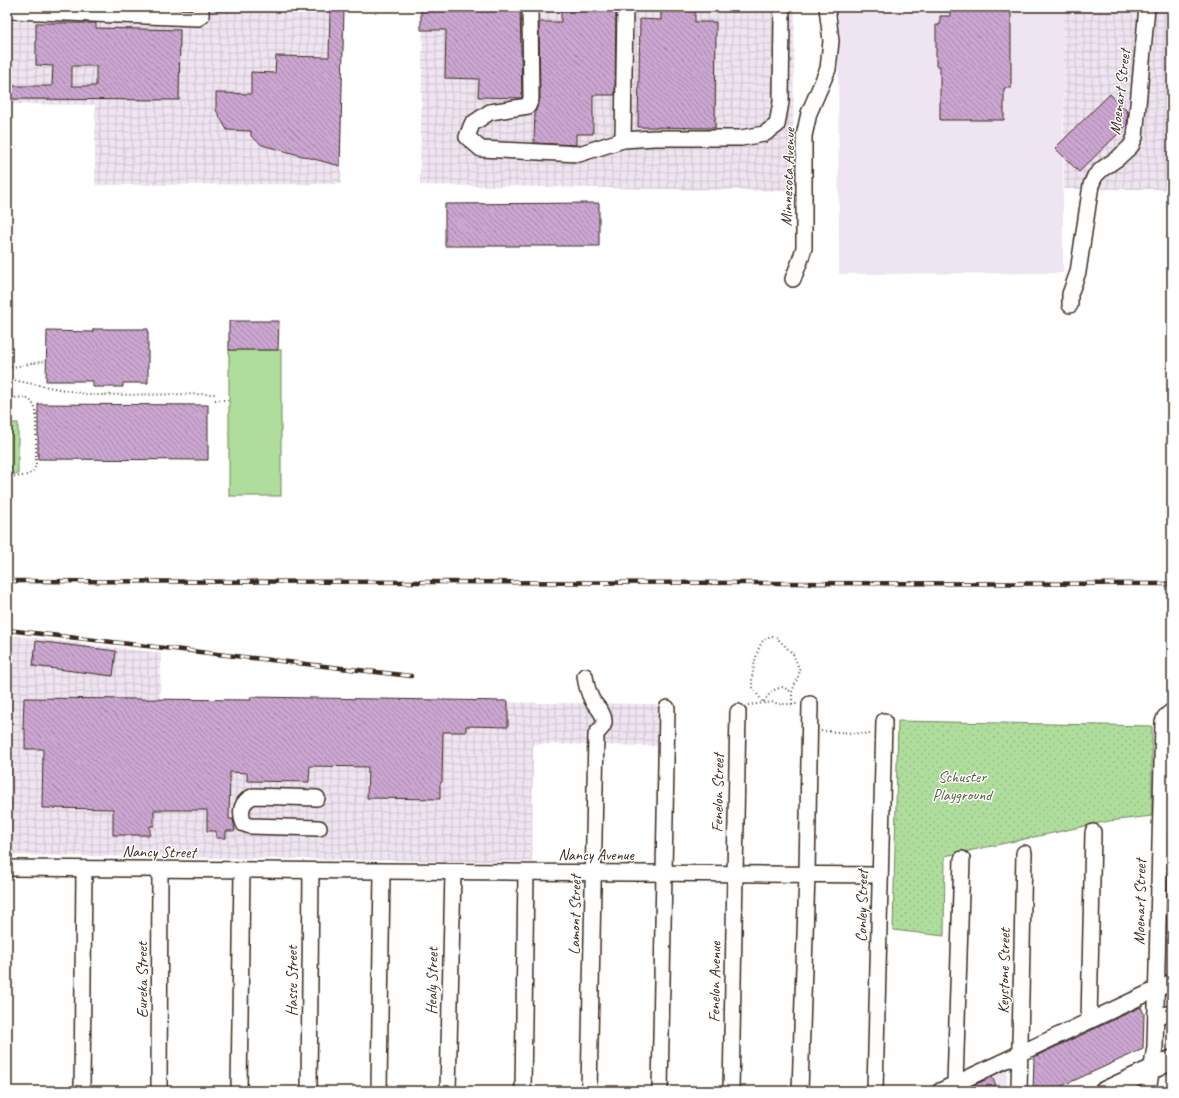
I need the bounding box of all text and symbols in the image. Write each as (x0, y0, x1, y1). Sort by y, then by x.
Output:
street label: Moenart Street (1105, 45, 1135, 136)
street label: Minnesota Avenue (776, 126, 800, 227)
street label: Fenelon Street (707, 751, 729, 833)
park label: Schuster Playground (932, 767, 994, 805)
street label: Nancy Street (122, 841, 198, 863)
street label: Nancy Avenue (558, 845, 636, 865)
street label: Moenart Street (1129, 856, 1151, 945)
street label: Conley Street (851, 867, 873, 942)
street label: Lamont Street (564, 872, 586, 955)
street label: Keystone Street (993, 927, 1015, 1014)
street label: Eureka Street (132, 940, 152, 1018)
street label: Fenelon Avenue (704, 940, 726, 1023)
street label: Hasse Street (282, 944, 302, 1016)
street label: Healy Street (421, 946, 443, 1015)

